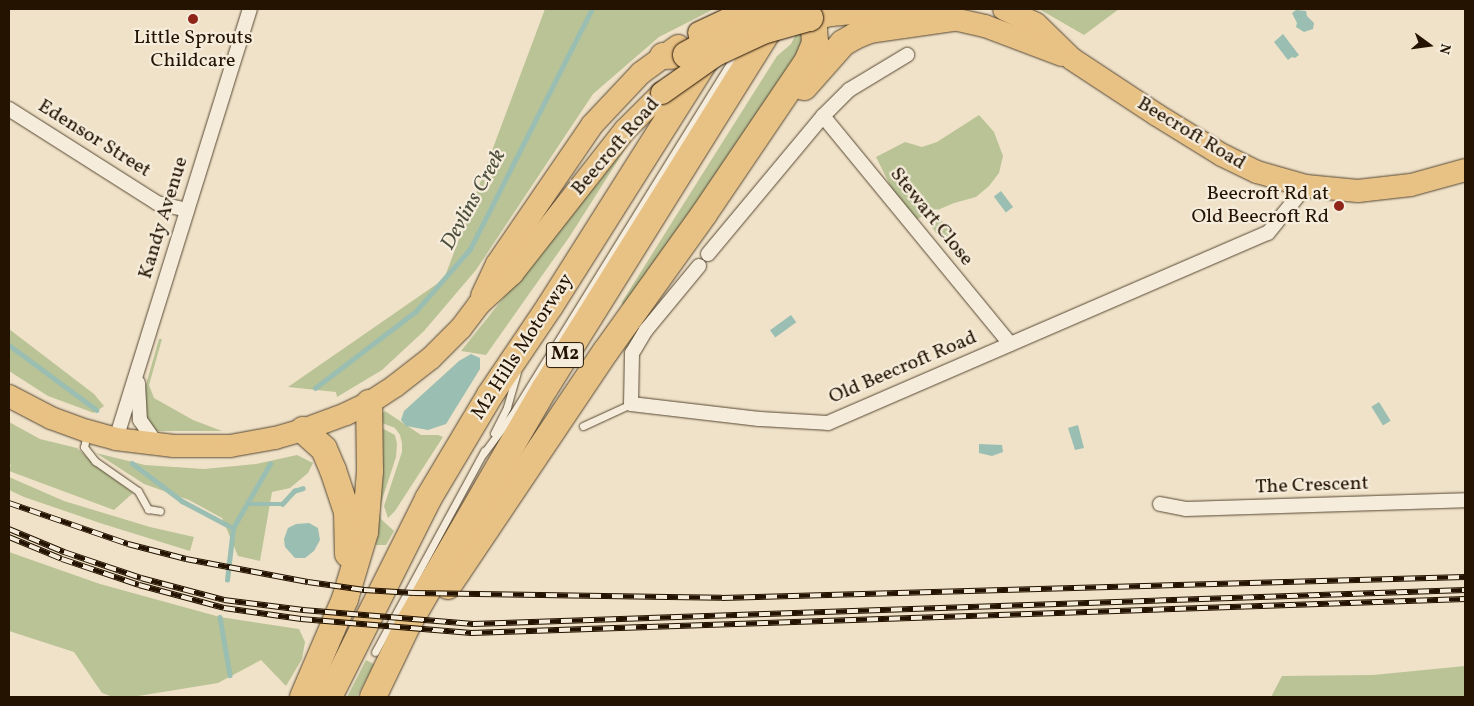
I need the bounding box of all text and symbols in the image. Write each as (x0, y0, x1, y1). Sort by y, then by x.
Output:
marker: Little Sprouts Childcare (187, 13, 199, 25)
north arrow (1404, 20, 1454, 70)
place label: Little Sprouts Childcare (134, 27, 252, 74)
text: N (1434, 42, 1454, 56)
street label: Beecroft Road (1132, 92, 1250, 176)
street label: Beecroft Road (567, 93, 665, 201)
street label: Edensor Street (33, 95, 155, 183)
water label: Devlins Creek (436, 145, 512, 255)
street label: Kandy Avenue (134, 154, 194, 282)
street label: Stewart Close (884, 163, 978, 271)
place label: Beecroft Rd at Old Beecroft Rd (1191, 183, 1329, 230)
marker: Beecroft Rd at Old Beecroft Rd (1333, 200, 1345, 212)
street label: M2 Hills Motorway (467, 269, 579, 425)
street label: Old Beecroft Road (825, 326, 981, 410)
road number: M2 (545, 338, 585, 372)
street label: The Crescent (1255, 472, 1369, 500)

